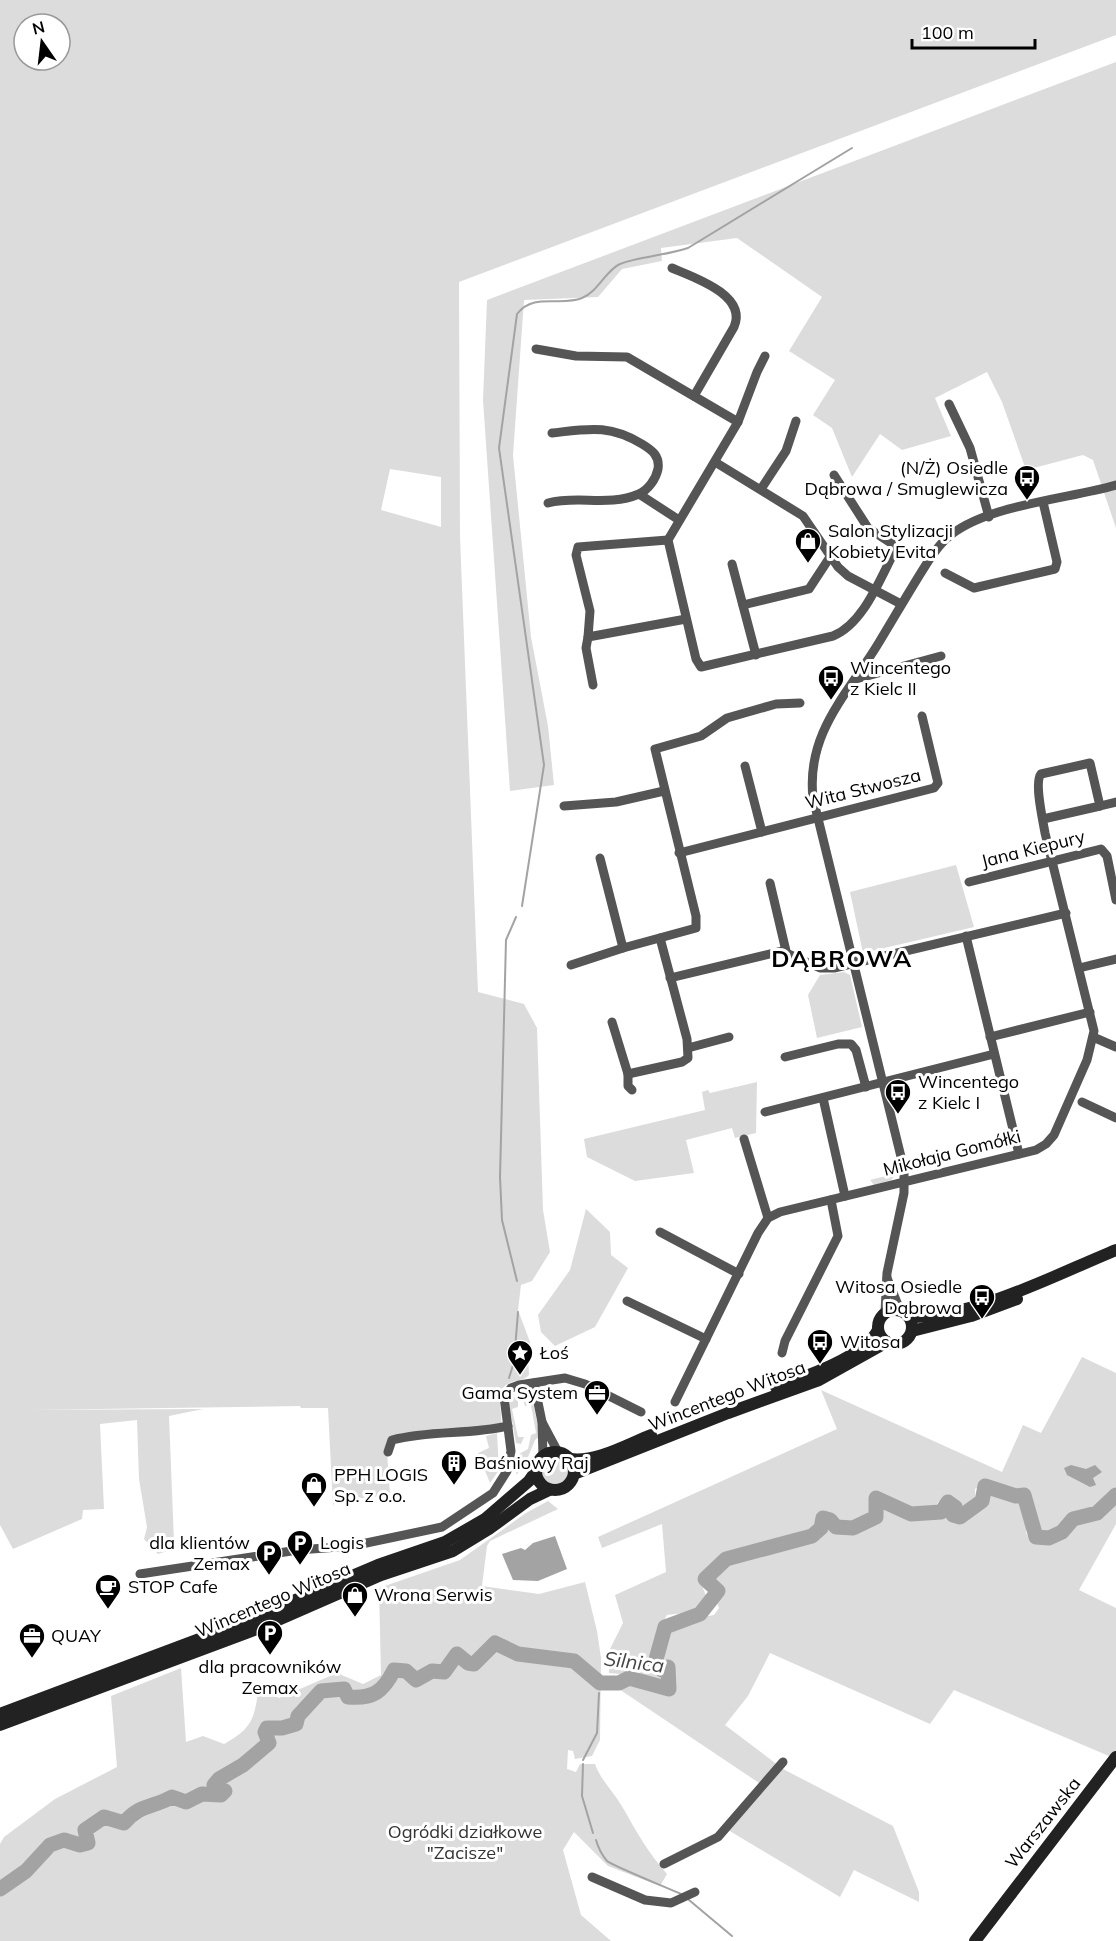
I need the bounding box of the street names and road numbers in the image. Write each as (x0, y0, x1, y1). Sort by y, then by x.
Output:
street label: Wita Stwosza (803, 763, 923, 814)
street label: Jana Kiepury (979, 824, 1088, 873)
street label: Mikołaja Gomółki (881, 1124, 1023, 1181)
street label: Wincentego Witosa (645, 1355, 809, 1436)
street label: Wincentego Witosa (192, 1556, 354, 1643)
street label: Warszawska (1000, 1773, 1085, 1873)

